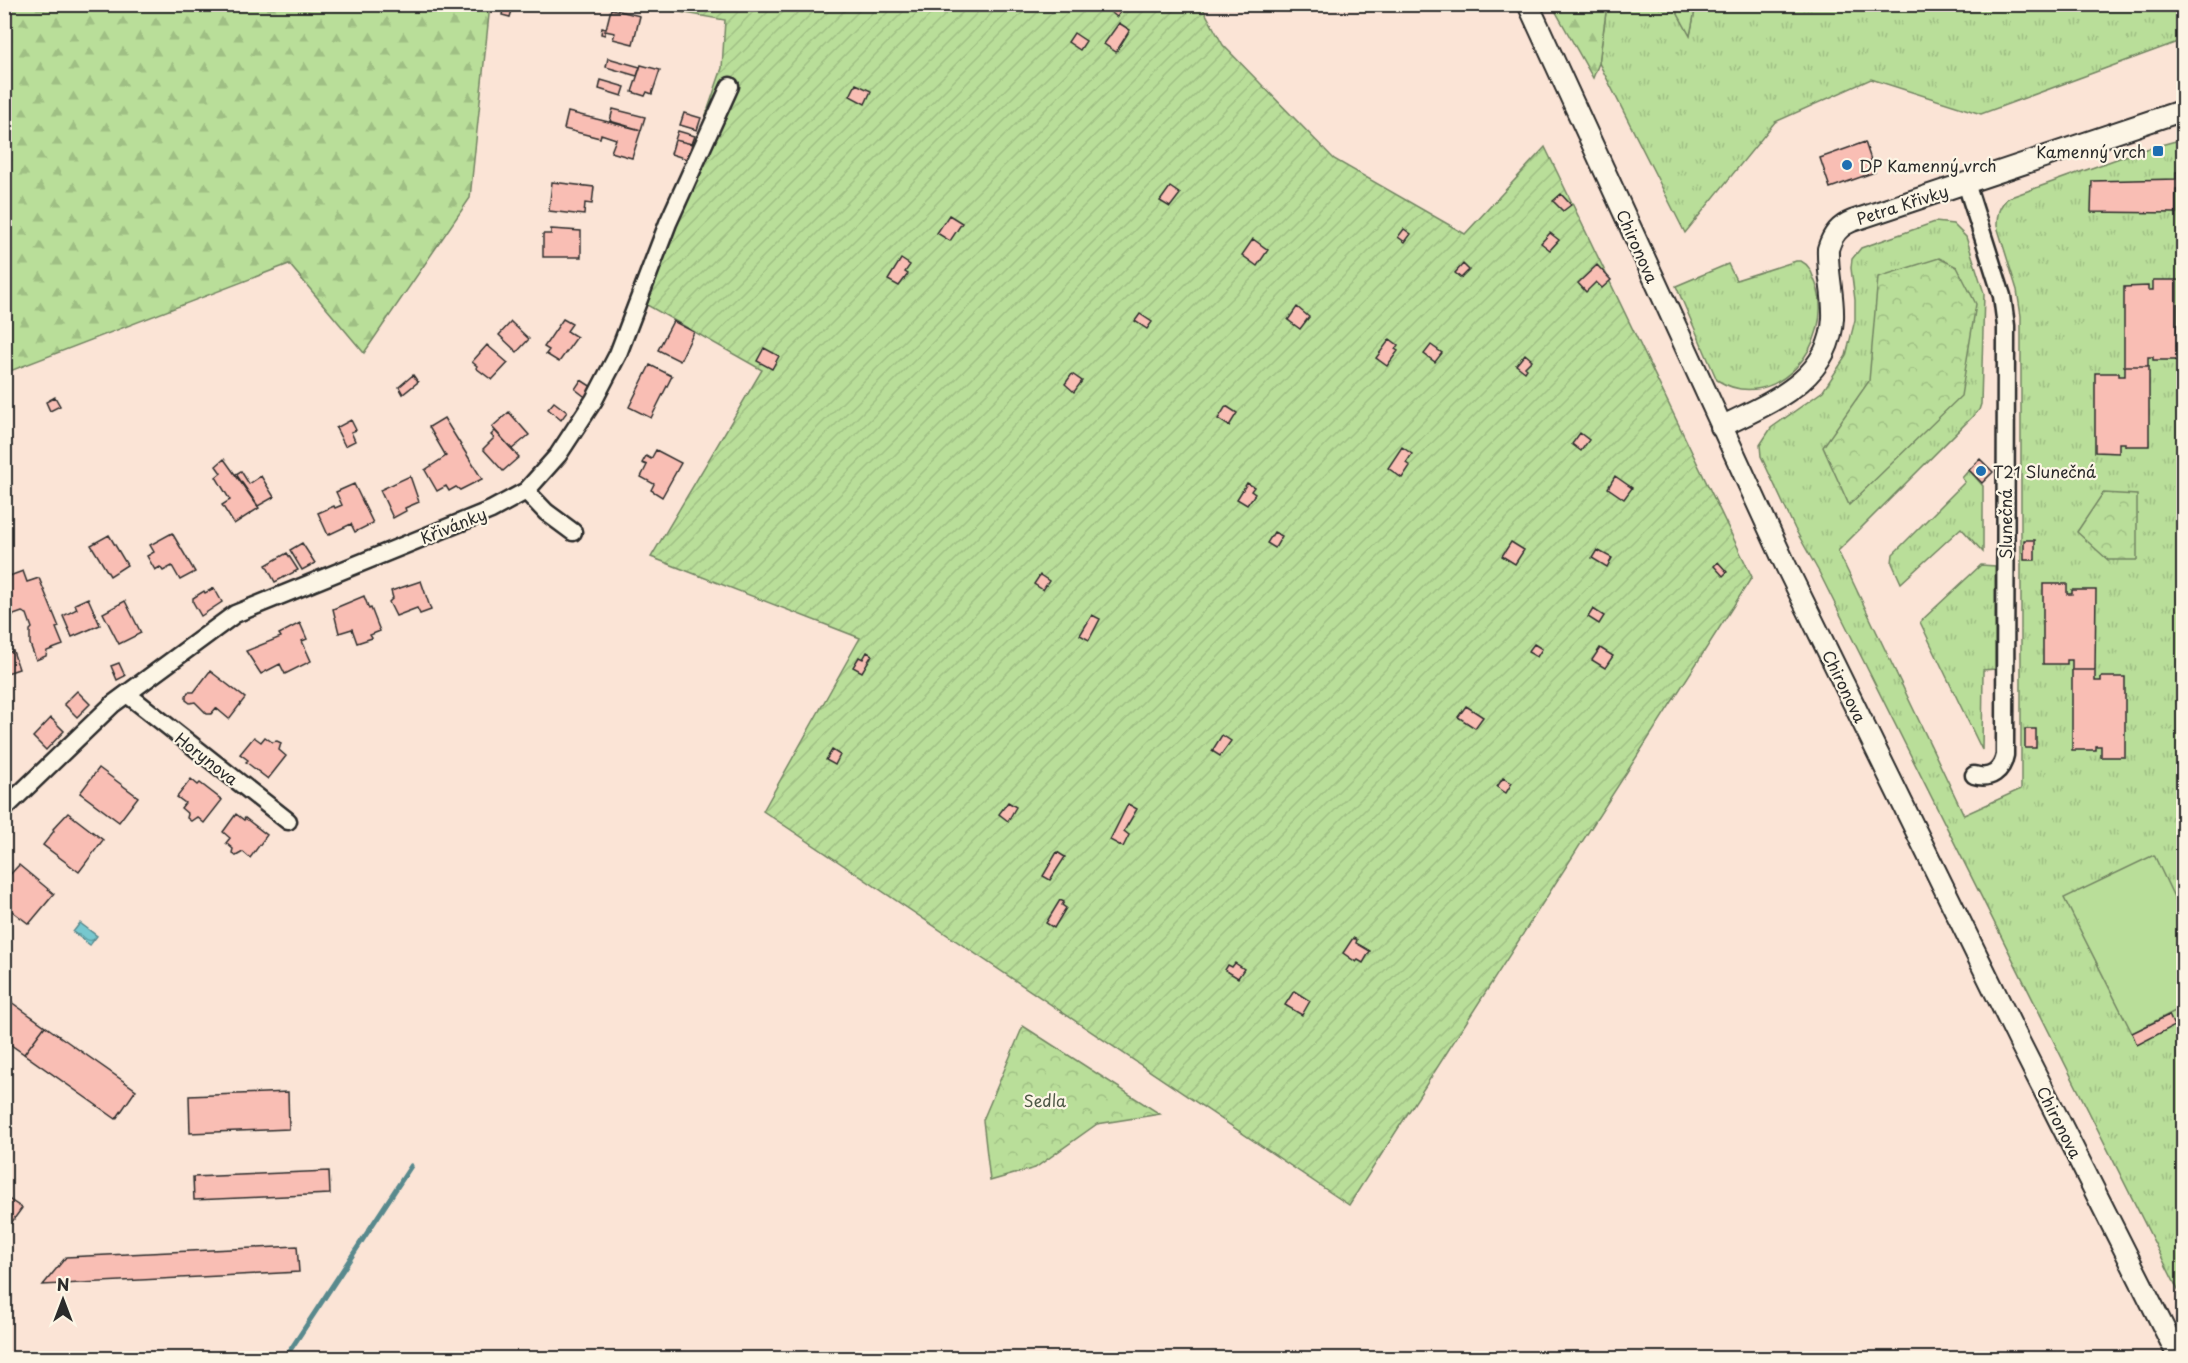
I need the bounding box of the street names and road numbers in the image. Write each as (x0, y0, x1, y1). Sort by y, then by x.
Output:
street label: Petra Křivky (1853, 178, 1951, 230)
street label: Chironova (1611, 205, 1665, 287)
street label: Slunečná (1993, 489, 2017, 559)
street label: Křivánky (416, 501, 490, 549)
street label: Chironova (1817, 646, 1873, 727)
street label: Horynova (170, 726, 244, 790)
street label: Chironova (2032, 1082, 2089, 1163)

